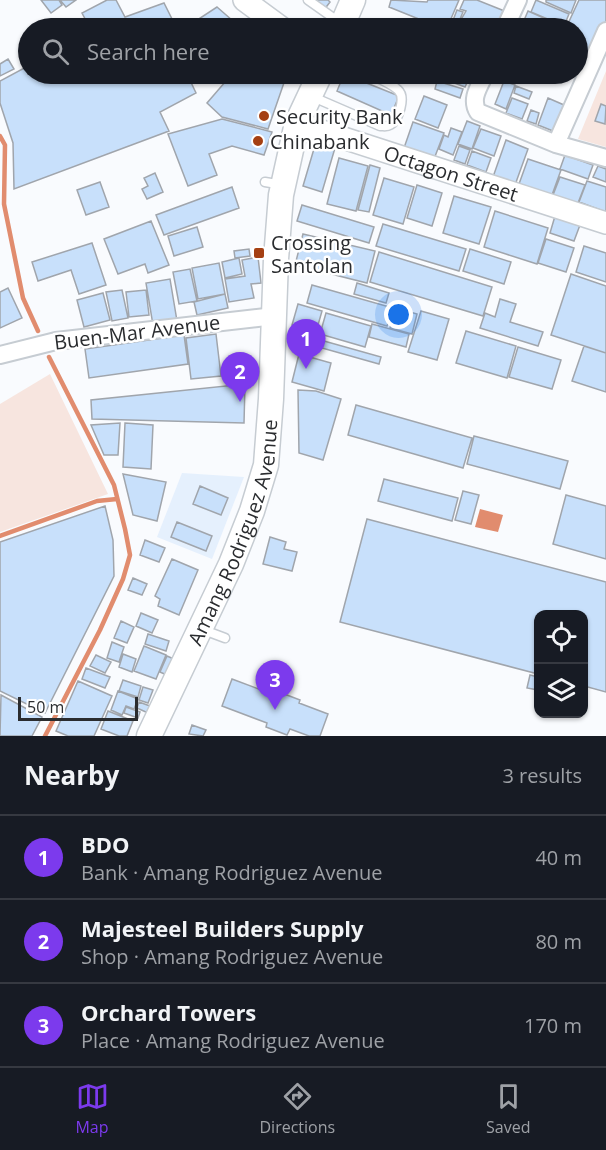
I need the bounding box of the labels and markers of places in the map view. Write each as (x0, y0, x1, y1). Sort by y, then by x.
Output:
place label: Security Bank (276, 103, 403, 130)
marker: Security Bank (257, 109, 271, 123)
place label: Chinabank (270, 128, 370, 155)
marker: Chinabank (251, 134, 265, 148)
place label: Crossing Santolan (271, 229, 353, 279)
marker: Crossing Santolan (252, 246, 266, 260)
pin: 1 (286, 320, 326, 369)
pin: 2 (220, 352, 260, 402)
pin: 3 (256, 660, 294, 710)

